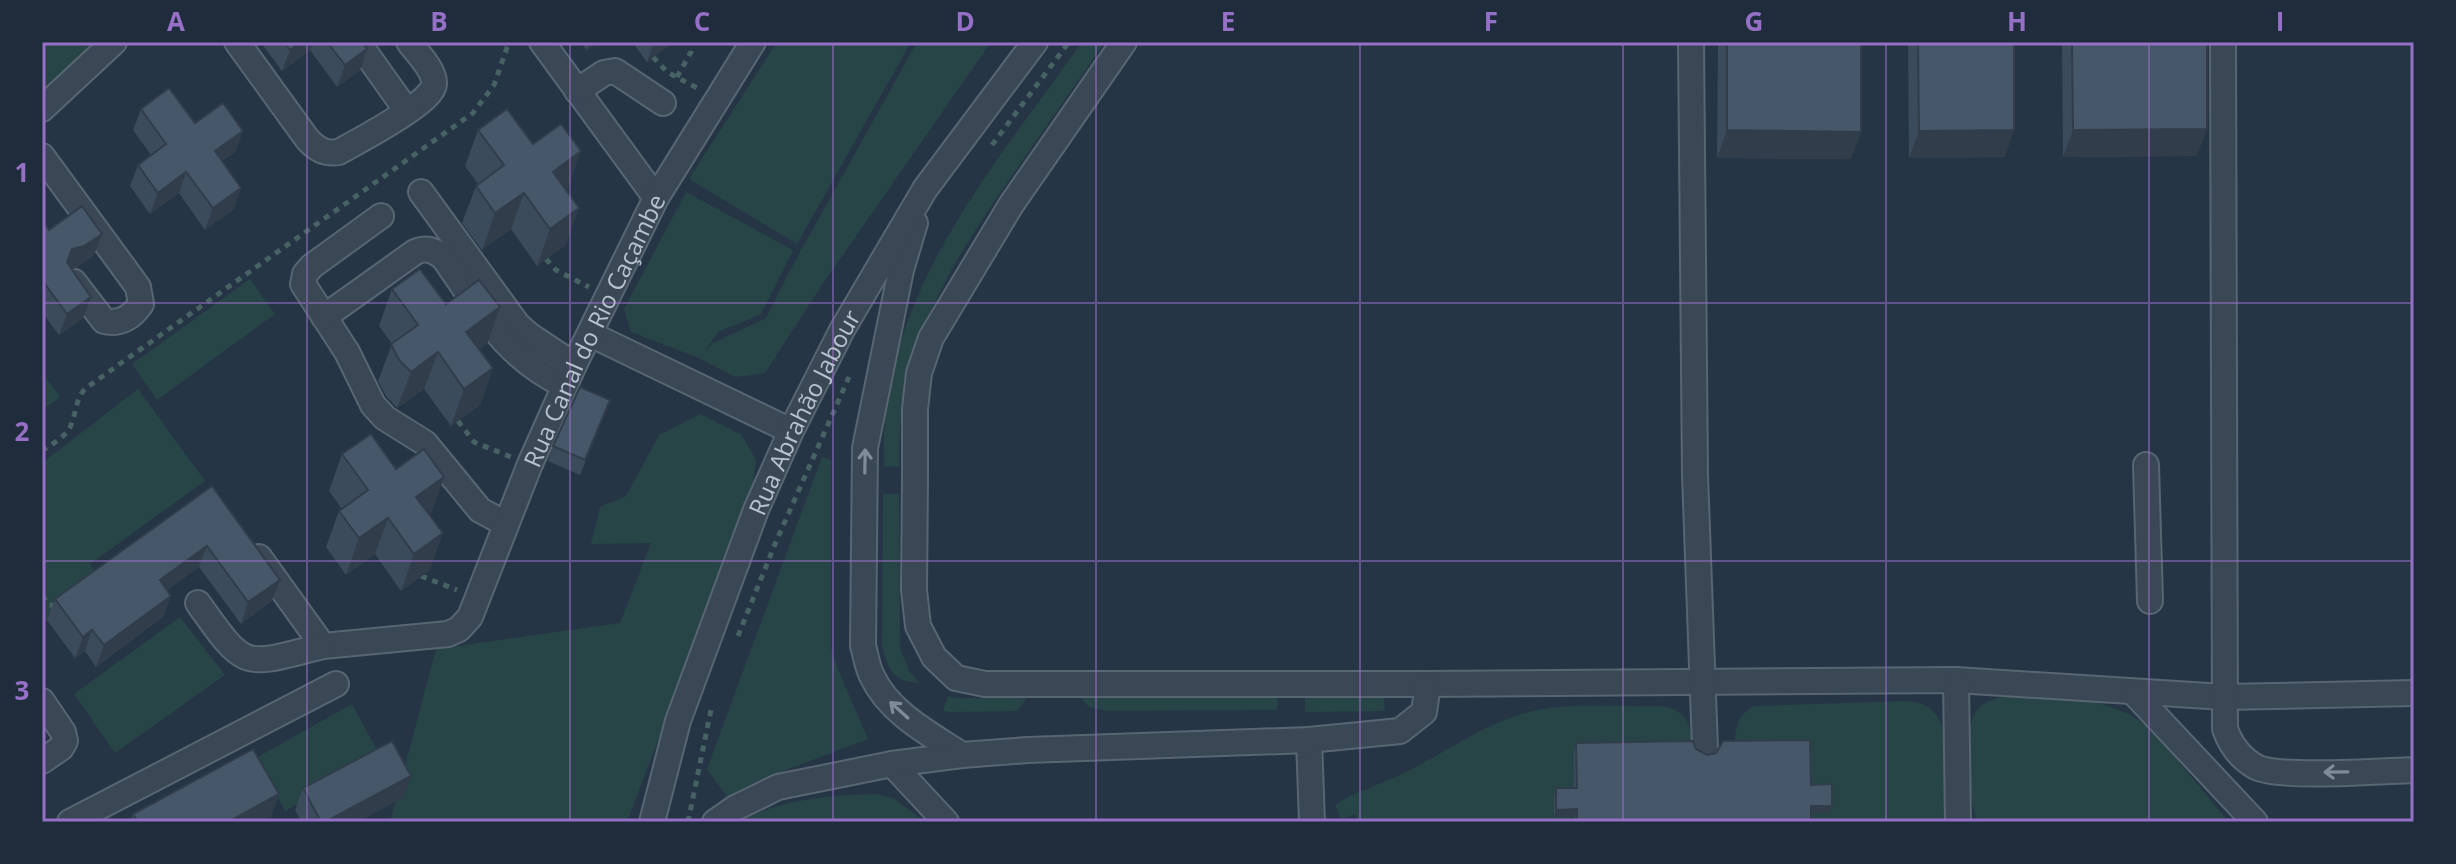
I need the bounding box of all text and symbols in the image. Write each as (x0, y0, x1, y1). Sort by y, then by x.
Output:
text: A (167, 3, 185, 39)
text: B (430, 3, 448, 39)
text: C (694, 3, 710, 39)
text: D (955, 3, 975, 39)
text: E (1221, 3, 1235, 39)
text: F (1484, 3, 1498, 39)
text: G (1745, 3, 1763, 39)
text: H (2007, 3, 2027, 39)
text: I (2276, 3, 2284, 39)
text: 1 (15, 154, 29, 190)
street label: Rua Canal do Rio Caçambe (514, 188, 672, 472)
street label: Rua Abrahão Jabour (740, 303, 867, 520)
text: 2 (15, 413, 30, 449)
one-way arrow (857, 448, 872, 475)
text: 3 (15, 672, 29, 708)
one-way arrow (889, 701, 909, 719)
one-way arrow (2323, 764, 2350, 779)

